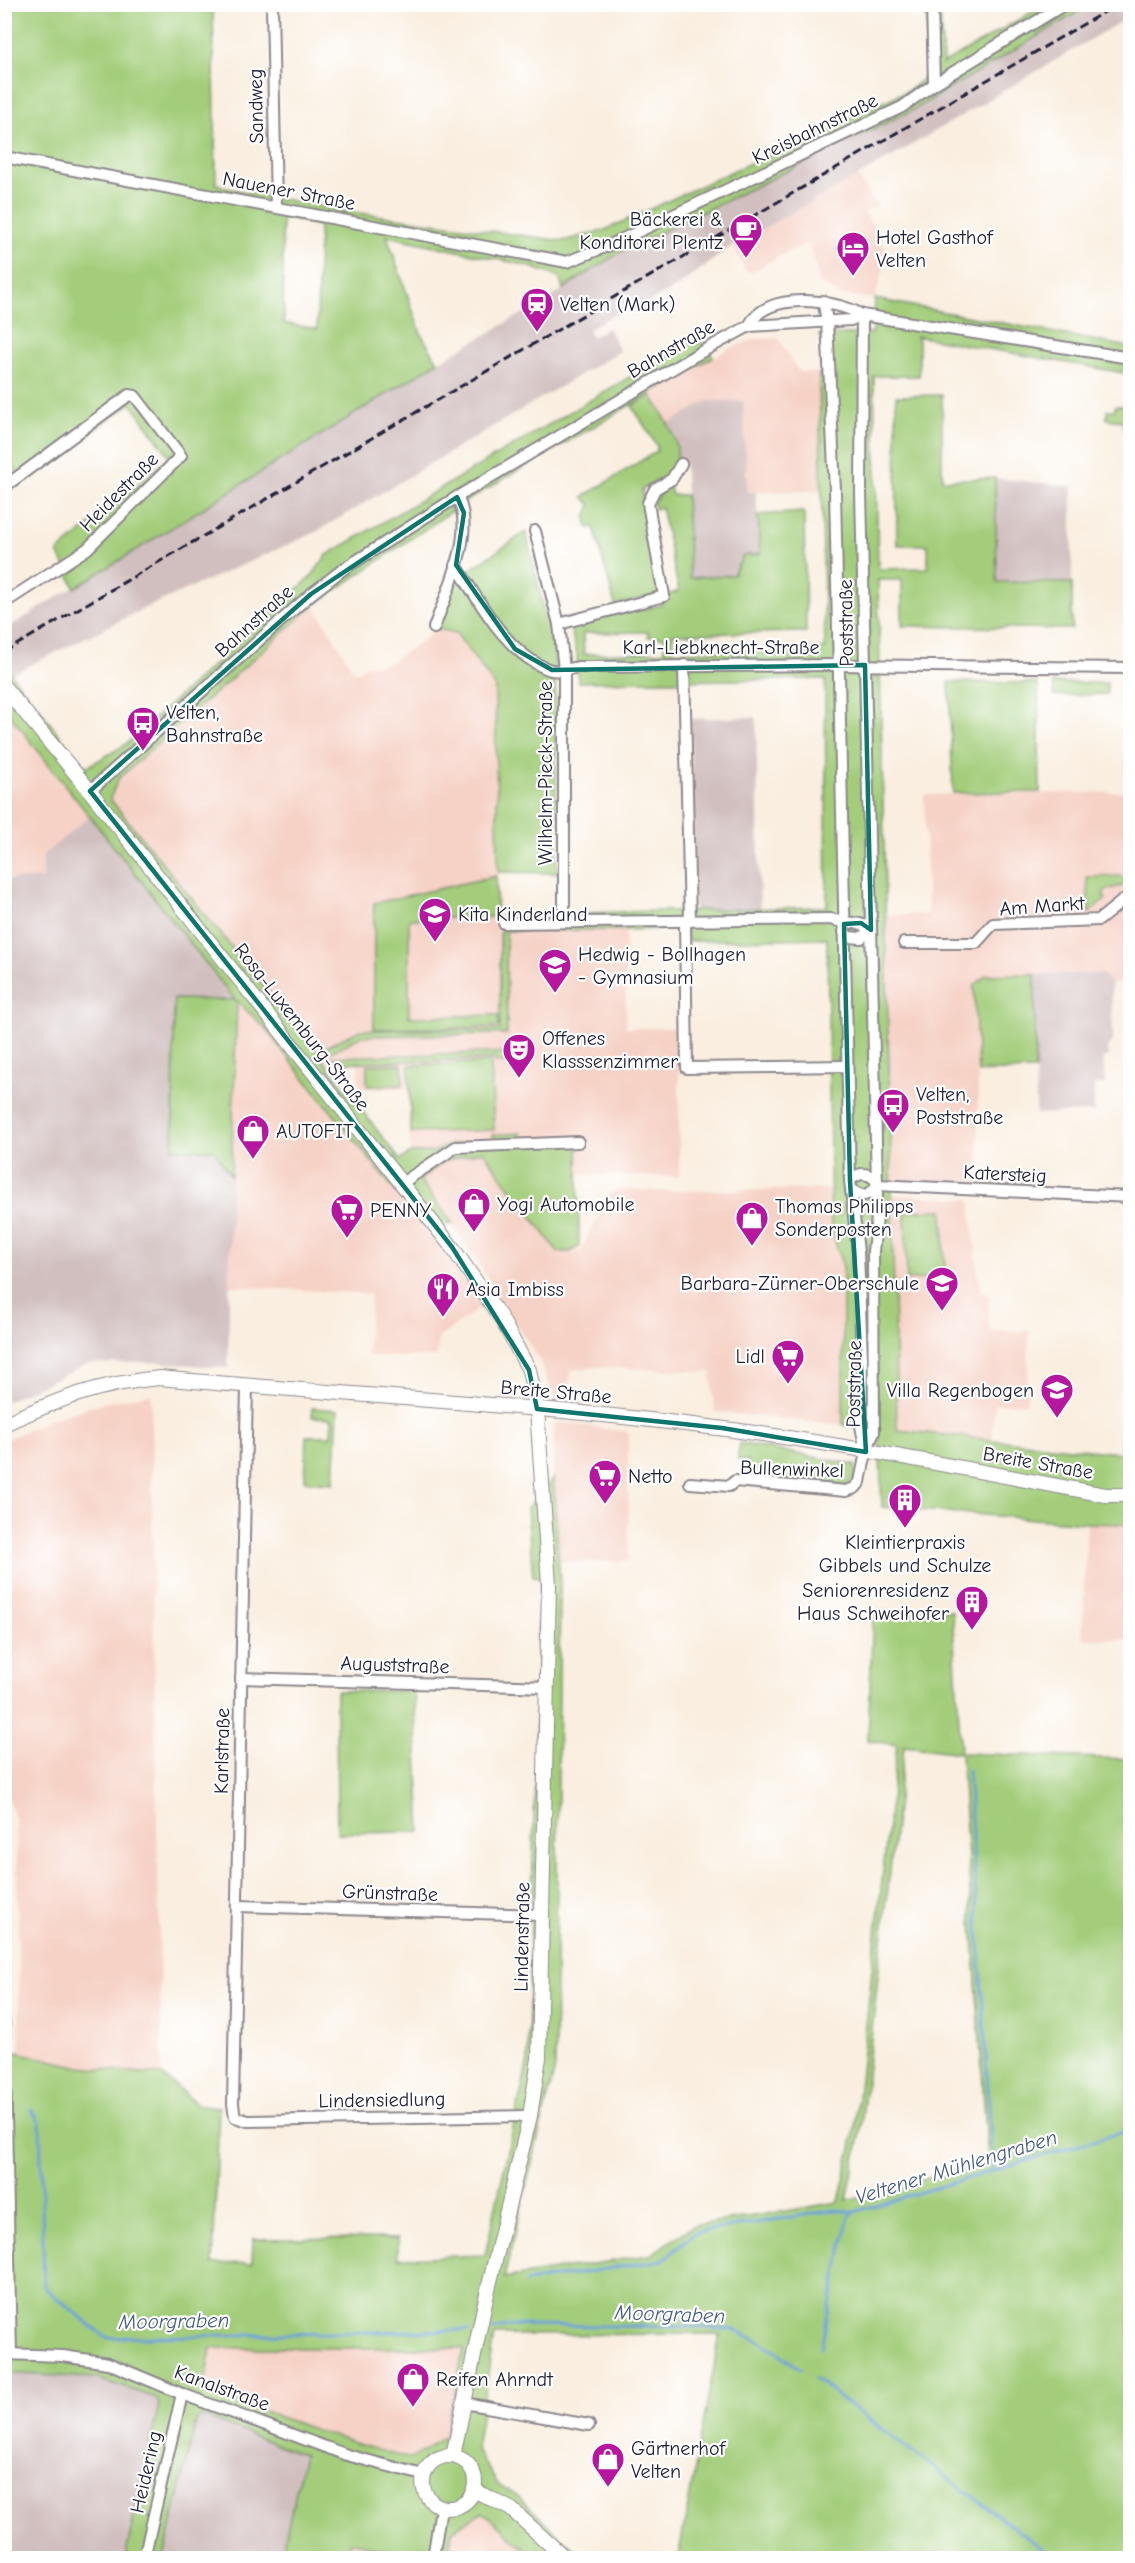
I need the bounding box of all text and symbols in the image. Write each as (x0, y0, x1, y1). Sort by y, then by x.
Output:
street label: Sandweg (244, 68, 268, 144)
street label: Kreisbahnstraße (748, 89, 882, 169)
street label: Nauener Straße (221, 167, 357, 215)
place label: Bäckerei & Konditorei Plentz (579, 208, 723, 254)
cafe icon: Bäckerei & Konditorei Plentz (728, 212, 764, 259)
place label: Hotel Gasthof Velten (876, 226, 994, 272)
hotel icon: Hotel Gasthof Velten (835, 230, 871, 277)
station icon: Velten (Mark) (519, 286, 555, 333)
place label: Velten (Mark) (560, 293, 675, 316)
street label: Bahnstraße (623, 315, 719, 383)
street label: Heidestraße (75, 448, 163, 536)
street label: Poststraße (834, 579, 858, 667)
street label: Bahnstraße (210, 580, 298, 662)
street label: Karl-Liebknecht-Straße (622, 636, 820, 659)
street label: Wilhelm-Pieck-Straße (534, 681, 557, 865)
place label: Velten, Bahnstraße (166, 701, 263, 747)
bus stop icon: Velten, Bahnstraße (125, 705, 161, 752)
street label: Am Markt (999, 891, 1087, 920)
school or university icon: Kita Kinderland (417, 896, 453, 943)
place label: Kita Kinderland (458, 903, 588, 926)
street label: Rosa-Luxemburg-Straße (229, 939, 375, 1115)
place label: Hedwig - Bollhagen - Gymnasium (578, 943, 746, 989)
school or university icon: Hedwig - Bollhagen - Gymnasium (537, 947, 573, 994)
place label: Offenes Klasssenzimmer (542, 1027, 678, 1073)
theatre icon: Offenes Klasssenzimmer (501, 1032, 537, 1079)
place label: Velten, Poststraße (916, 1083, 1003, 1129)
bus stop icon: Velten, Poststraße (875, 1087, 911, 1134)
shop icon: AUTOFIT (235, 1113, 271, 1160)
place label: AUTOFIT (276, 1120, 354, 1143)
street label: Katersteig (963, 1160, 1047, 1188)
shop icon: Yogi Automobile (456, 1186, 492, 1233)
supermarket icon: PENNY (329, 1192, 365, 1239)
place label: Yogi Automobile (497, 1193, 634, 1216)
place label: Thomas Philipps Sonderposten (775, 1195, 913, 1241)
place label: PENNY (370, 1199, 432, 1222)
shop icon: Thomas Philipps Sonderposten (734, 1200, 770, 1247)
school or university icon: Barbara-Zürner-Oberschule (924, 1265, 960, 1312)
restaurant icon: Asia Imbiss (425, 1271, 461, 1318)
place label: Barbara-Zürner-Oberschule (681, 1272, 919, 1295)
place label: Asia Imbiss (466, 1278, 564, 1301)
supermarket icon: Lidl (770, 1338, 806, 1385)
street label: Poststraße (842, 1340, 866, 1428)
place label: Lidl (735, 1345, 765, 1368)
school or university icon: Villa Regenbogen (1039, 1372, 1075, 1419)
street label: Breite Straße (499, 1376, 613, 1408)
place label: Villa Regenbogen (887, 1379, 1034, 1402)
street label: Breite Straße (981, 1442, 1095, 1484)
street label: Bullenwinkel (740, 1456, 844, 1482)
supermarket icon: Netto (587, 1458, 623, 1505)
place label: Netto (628, 1465, 673, 1488)
building icon: Kleintierpraxis Gibbels und Schulze (887, 1482, 923, 1529)
place label: Kleintierpraxis Gibbels und Schulze (819, 1531, 991, 1577)
place label: Seniorenresidenz Haus Schweihofer (797, 1579, 949, 1625)
building icon: Seniorenresidenz Haus Schweihofer (954, 1584, 990, 1631)
street label: Auguststraße (340, 1652, 450, 1678)
street label: Karlstraße (210, 1708, 234, 1794)
street label: Grünstraße (342, 1880, 438, 1906)
street label: Lindenstraße (510, 1882, 534, 1992)
street label: Lindensiedlung (318, 2087, 446, 2113)
water label: Veltener Mühlengraben (852, 2125, 1060, 2209)
water label: Moorgraben (613, 2300, 726, 2328)
water label: Moorgraben (118, 2308, 229, 2334)
street label: Kanalstraße (171, 2360, 273, 2416)
shop icon: Reifen Ahrndt (395, 2361, 431, 2408)
place label: Reifen Ahrndt (436, 2368, 554, 2391)
street label: Heidering (125, 2429, 167, 2515)
place label: Gärtnerhof Velten (631, 2437, 727, 2483)
shop icon: Gärtnerhof Velten (590, 2441, 626, 2488)

